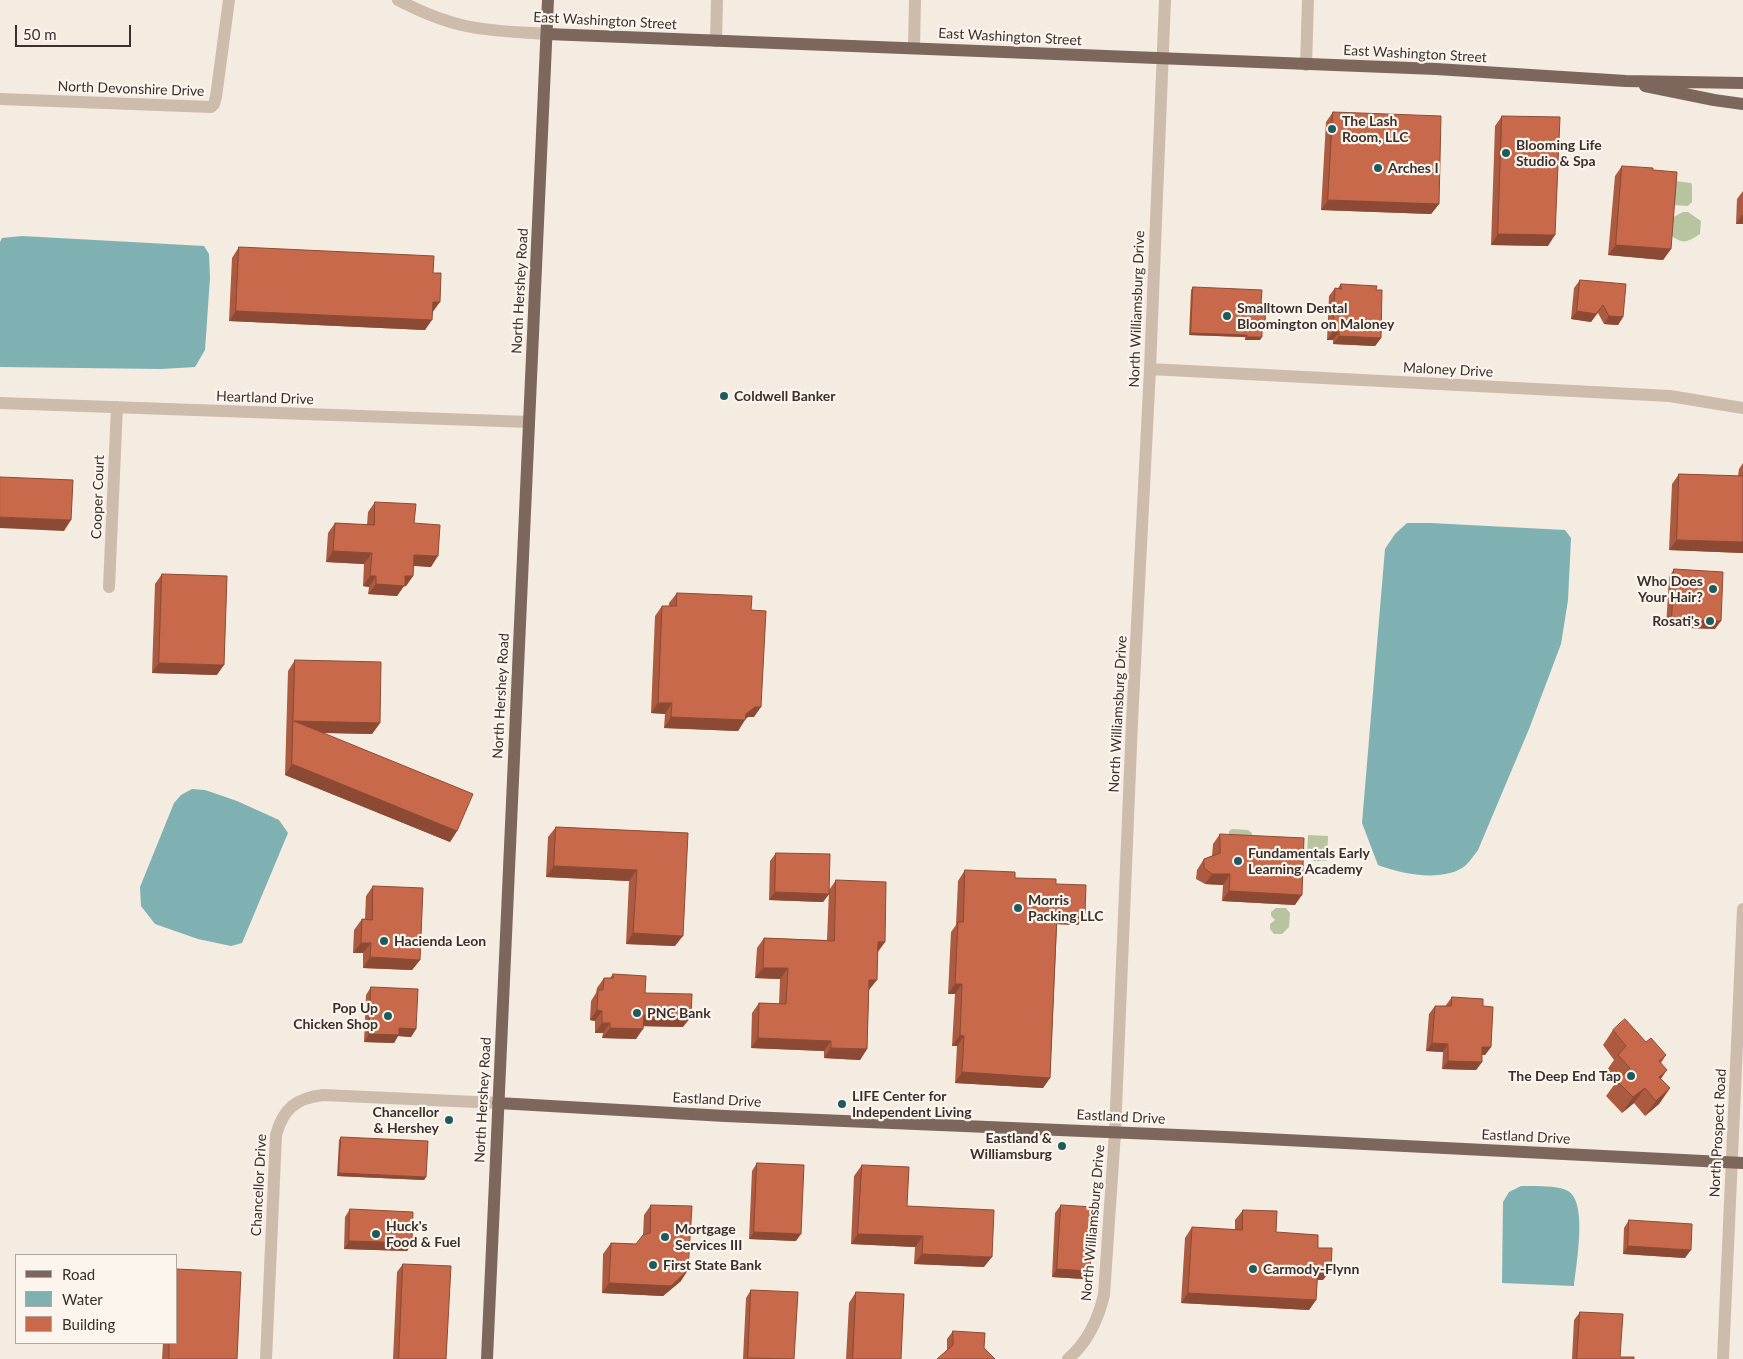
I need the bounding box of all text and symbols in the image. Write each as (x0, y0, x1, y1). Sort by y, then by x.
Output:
street label: East Washington Street (533, 9, 677, 33)
scale bar (18, 15, 134, 47)
text: 50 m (23, 25, 57, 43)
street label: East Washington Street (938, 25, 1082, 49)
street label: East Washington Street (1343, 42, 1487, 66)
street label: North Devonshire Drive (57, 78, 205, 100)
place label: The Lash Room, LLC (1342, 113, 1408, 146)
marker: The Lash Room, LLC (1326, 123, 1338, 135)
place label: Blooming Life Studio & Spa (1516, 137, 1602, 170)
marker: Blooming Life Studio & Spa (1500, 147, 1512, 159)
place label: Arches I (1388, 160, 1439, 176)
marker: Arches I (1372, 162, 1384, 174)
street label: North Hershey Road (508, 228, 532, 354)
street label: North Williamsburg Drive (1126, 230, 1148, 388)
place label: Smalltown Dental Bloomington on Maloney (1237, 300, 1394, 332)
marker: Smalltown Dental Bloomington on Maloney (1221, 310, 1233, 322)
street label: Maloney Drive (1403, 359, 1493, 381)
street label: Heartland Drive (216, 388, 314, 408)
place label: Coldwell Banker (734, 388, 835, 404)
marker: Coldwell Banker (718, 390, 730, 402)
street label: Cooper Court (88, 455, 108, 539)
place label: Who Does Your Hair? (1637, 573, 1703, 606)
marker: Who Does Your Hair? (1707, 583, 1719, 595)
place label: Rosati's (1652, 613, 1700, 629)
marker: Rosati's (1704, 615, 1716, 627)
street label: North Hershey Road (489, 633, 513, 759)
street label: North Williamsburg Drive (1106, 635, 1130, 793)
place label: Fundamentals Early Learning Academy (1248, 845, 1370, 878)
marker: Fundamentals Early Learning Academy (1232, 855, 1244, 867)
place label: Morris Packing LLC (1028, 892, 1103, 924)
marker: Morris Packing LLC (1012, 902, 1024, 914)
place label: Hacienda Leon (394, 933, 486, 949)
marker: Hacienda Leon (378, 935, 390, 947)
place label: Pop Up Chicken Shop (293, 1000, 378, 1032)
place label: PNC Bank (647, 1005, 711, 1021)
marker: PNC Bank (631, 1007, 643, 1019)
marker: Pop Up Chicken Shop (382, 1010, 394, 1022)
street label: North Hershey Road (471, 1037, 495, 1163)
place label: The Deep End Tap (1508, 1068, 1621, 1084)
street label: North Prospect Road (1706, 1068, 1730, 1198)
marker: The Deep End Tap (1625, 1070, 1637, 1082)
place label: LIFE Center for Independent Living (852, 1088, 972, 1120)
street label: Eastland Drive (672, 1089, 762, 1111)
marker: LIFE Center for Independent Living (836, 1098, 848, 1110)
place label: Chancellor & Hershey (373, 1104, 439, 1136)
street label: Eastland Drive (1076, 1106, 1166, 1128)
marker: Chancellor & Hershey (443, 1114, 455, 1126)
street label: Eastland Drive (1481, 1126, 1571, 1148)
place label: Eastland & Williamsburg (970, 1130, 1052, 1162)
street label: Chancellor Drive (248, 1133, 270, 1237)
marker: Eastland & Williamsburg (1056, 1140, 1068, 1152)
street label: North Williamsburg Drive (1078, 1144, 1108, 1302)
place label: Huck's Food & Fuel (386, 1218, 461, 1250)
place label: Mortgage Services III (675, 1221, 742, 1254)
marker: Huck's Food & Fuel (370, 1228, 382, 1240)
marker: Mortgage Services III (659, 1231, 671, 1243)
legend (15, 1254, 178, 1344)
place label: First State Bank (663, 1257, 762, 1273)
marker: First State Bank (647, 1259, 659, 1271)
place label: Carmody-Flynn (1263, 1261, 1359, 1277)
marker: Carmody-Flynn (1247, 1263, 1259, 1275)
text: Road (62, 1265, 95, 1283)
text: Water (62, 1290, 103, 1308)
text: Building (62, 1315, 115, 1333)

